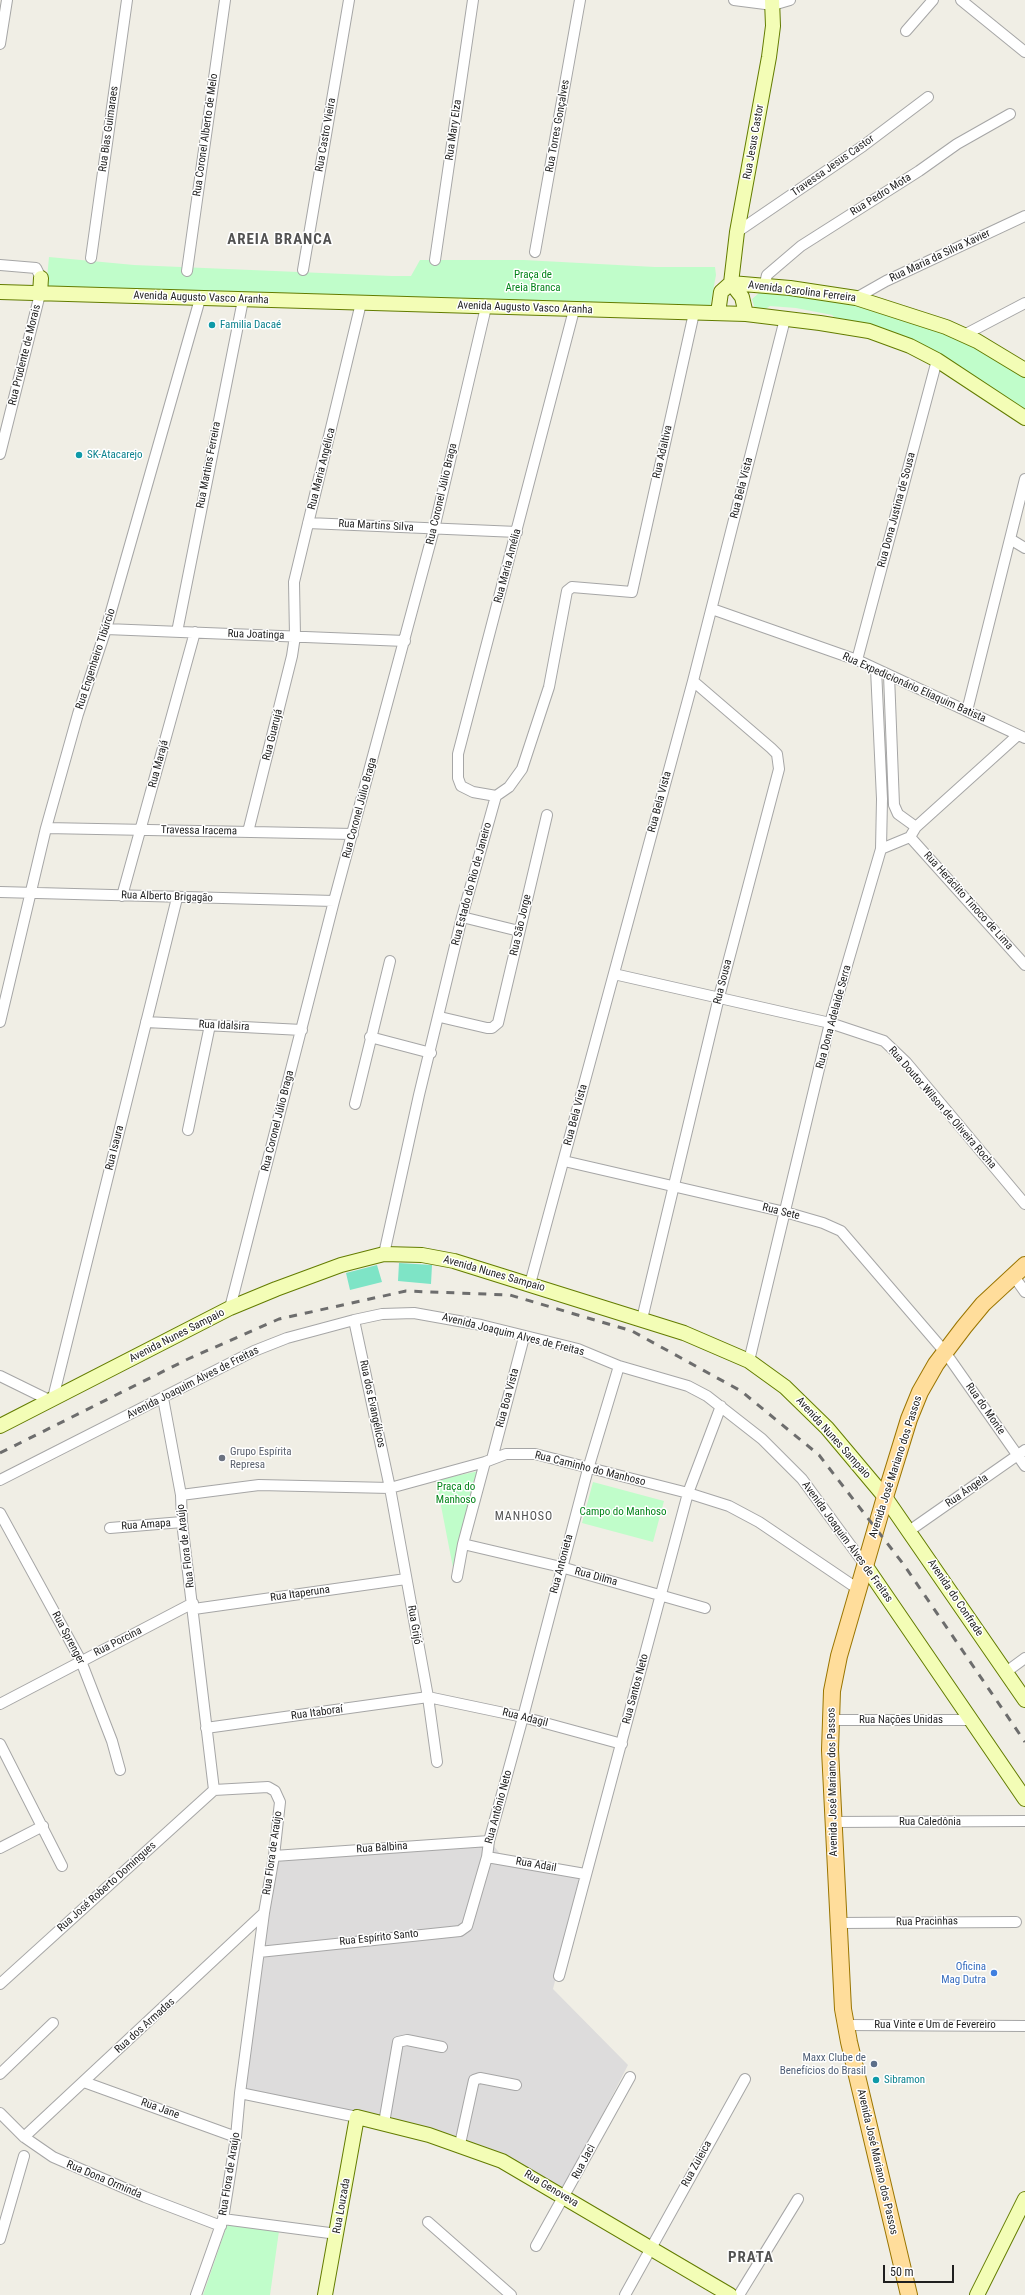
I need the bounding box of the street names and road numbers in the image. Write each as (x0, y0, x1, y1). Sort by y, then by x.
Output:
street label: Rua Coronel Alberto de Melo (191, 73, 221, 197)
street label: Rua Torres Gonçalves (543, 79, 573, 173)
street label: Rua Bias Guimaraes (96, 85, 122, 173)
street label: Rua Castro Vieira (313, 97, 339, 173)
street label: Rua Mary Elza (443, 99, 465, 161)
street label: Rua Jesus Castor (741, 104, 767, 180)
street label: Travessa Jesus Castor (789, 132, 877, 200)
street label: Rua Pedro Mota (848, 171, 914, 219)
street label: Rua Maria da Silva Xavier (888, 227, 992, 285)
street label: Avenida Carolina Ferreira (747, 279, 857, 305)
street label: Avenida Augusto Vasco Aranha (133, 289, 269, 307)
street label: Avenida Augusto Vasco Aranha (457, 299, 593, 317)
street label: Rua Prudente de Morais (6, 303, 44, 407)
street label: Rua Martins Ferreira (194, 421, 224, 509)
street label: Rua Adaltiva (650, 424, 676, 480)
street label: Rua Maria Angélica (305, 427, 339, 511)
street label: Rua Coronel Júlio Braga (424, 442, 460, 546)
street label: Rua Dona Justina de Sousa (875, 451, 919, 569)
street label: Rua Bela Vista (728, 456, 756, 520)
street label: Rua Martins Silva (338, 517, 414, 535)
street label: Rua Maria Amélia (492, 527, 524, 605)
street label: Rua Engenheiro Tibúrcio (73, 607, 119, 711)
street label: Rua Joatinga (227, 627, 285, 643)
street label: Rua Expedicionário Eliaquim Batista (840, 650, 988, 726)
street label: Rua Guarujá (260, 708, 286, 762)
street label: Rua Marajá (146, 739, 172, 789)
street label: Rua Coronel Júlio Braga (340, 756, 380, 860)
street label: Rua Bela Vista (646, 770, 674, 834)
street label: Rua Estado do Rio de Janeiro (449, 821, 495, 947)
street label: Travessa Iracema (161, 824, 237, 838)
street label: Rua Heráclito Tinoco de Lima (920, 849, 1016, 953)
street label: Rua Alberto Brigagão (121, 889, 213, 905)
street label: Rua São Jorge (508, 893, 534, 957)
street label: Rua Sousa (711, 958, 735, 1006)
street label: Rua Dona Adelaide Serra (814, 964, 854, 1070)
street label: Rua Idalsira (198, 1018, 250, 1034)
street label: Rua Doutor Wilson de Oliveira Rocha (885, 1044, 999, 1172)
street label: Rua Coronel Júlio Braga (259, 1069, 297, 1173)
street label: Rua Bela Vista (562, 1083, 590, 1147)
street label: Rua Isaura (103, 1124, 127, 1172)
street label: Rua Sete (761, 1201, 801, 1223)
street label: Avenida Nunes Sampaio (442, 1253, 546, 1295)
street label: Avenida Nunes Sampaio (127, 1306, 227, 1366)
street label: Avenida Joaquim Alves de Freitas (440, 1311, 586, 1359)
street label: Avenida Joaquim Alves de Freitas (125, 1344, 261, 1422)
street label: Rua dos Evangélicos (356, 1359, 388, 1449)
street label: Rua Boa Vista (494, 1367, 522, 1429)
street label: Rua do Monte (962, 1381, 1008, 1437)
street label: Avenida José Mariano dos Passos (867, 1394, 925, 1540)
street label: Avenida Nunes Sampaio (793, 1395, 873, 1481)
street label: Rua Caminho do Manhoso (533, 1449, 647, 1489)
street label: Rua Ângela (943, 1472, 991, 1510)
street label: Avenida Joaquim Alves de Freitas (799, 1479, 895, 1605)
street label: Rua Flora de Araújo (174, 1503, 198, 1589)
street label: Rua Amapa (121, 1517, 171, 1533)
street label: Rua Antonieta (548, 1533, 576, 1595)
street label: Avenida do Confrade (924, 1557, 986, 1639)
street label: Rua Dilma (573, 1565, 619, 1589)
street label: Rua Itaperuna (269, 1583, 331, 1605)
street label: Rua Grijó (404, 1604, 424, 1646)
street label: Rua Sprenger (49, 1609, 87, 1667)
street label: Rua Porcina (92, 1624, 144, 1660)
street label: Rua Santos Neto (620, 1652, 652, 1726)
street label: Rua Itaboraí (290, 1703, 344, 1723)
street label: Rua Adagil (501, 1706, 549, 1730)
street label: Avenida José Mariano dos Passos (825, 1707, 841, 1857)
street label: Rua Nações Unidas (859, 1713, 943, 1727)
street label: Rua Antônio Neto (483, 1769, 515, 1845)
street label: Rua Flora de Araújo (261, 1810, 285, 1896)
street label: Rua Caledônia (899, 1815, 961, 1829)
street label: Rua José Roberto Domingues (55, 1839, 159, 1935)
street label: Rua Balbina (356, 1840, 408, 1856)
street label: Rua Adail (515, 1855, 557, 1875)
street label: Rua Pracinhas (896, 1915, 958, 1929)
street label: Rua Espírito Santo (339, 1927, 419, 1949)
street label: Rua dos Armadas (112, 1996, 178, 2056)
street label: Rua Vinte e Um de Fevereiro (874, 2018, 996, 2032)
street label: Avenida José Mariano dos Passos (854, 2088, 900, 2236)
street label: Rua Jane (139, 2096, 181, 2122)
street label: Rua Flora de Araújo (217, 2131, 243, 2217)
street label: Rua Zuleica (679, 2139, 715, 2189)
street label: Rua Jaci (569, 2143, 599, 2181)
street label: Rua Dona Orminda (64, 2158, 144, 2202)
street label: Rua Genoveva (521, 2168, 581, 2210)
street label: Rua Louzada (331, 2177, 353, 2235)

